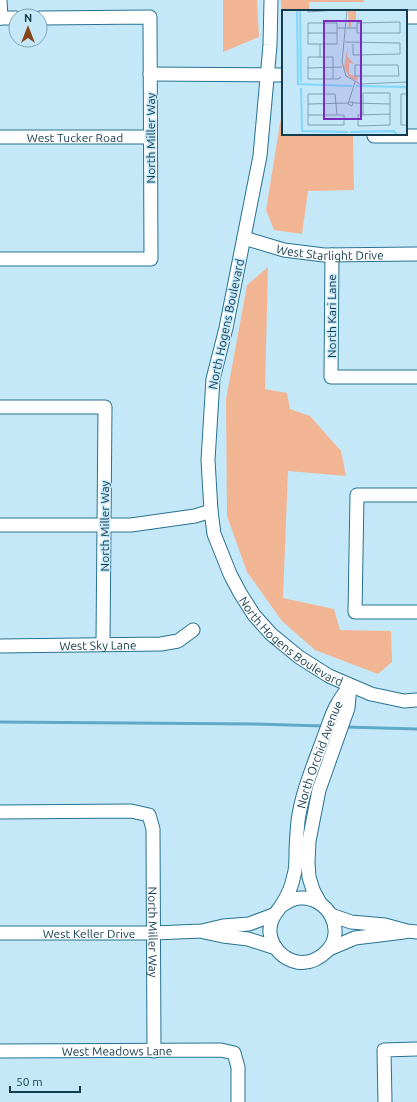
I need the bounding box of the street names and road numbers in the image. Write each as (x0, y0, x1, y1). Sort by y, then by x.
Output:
street label: North Miller Way (144, 92, 157, 183)
street label: West Tucker Road (27, 131, 123, 144)
street label: West Starlight Drive (275, 242, 384, 262)
street label: North Hogens Boulevard (206, 258, 246, 390)
street label: North Kari Lane (325, 274, 338, 358)
street label: North Miller Way (98, 480, 111, 571)
street label: North Hogens Boulevard (237, 594, 345, 688)
street label: West Sky Lane (59, 638, 137, 652)
street label: North Orchid Avenue (294, 698, 345, 810)
street label: North Miller Way (147, 886, 160, 978)
street label: West Keller Drive (43, 927, 135, 940)
street label: West Meadows Lane (62, 1044, 172, 1057)

